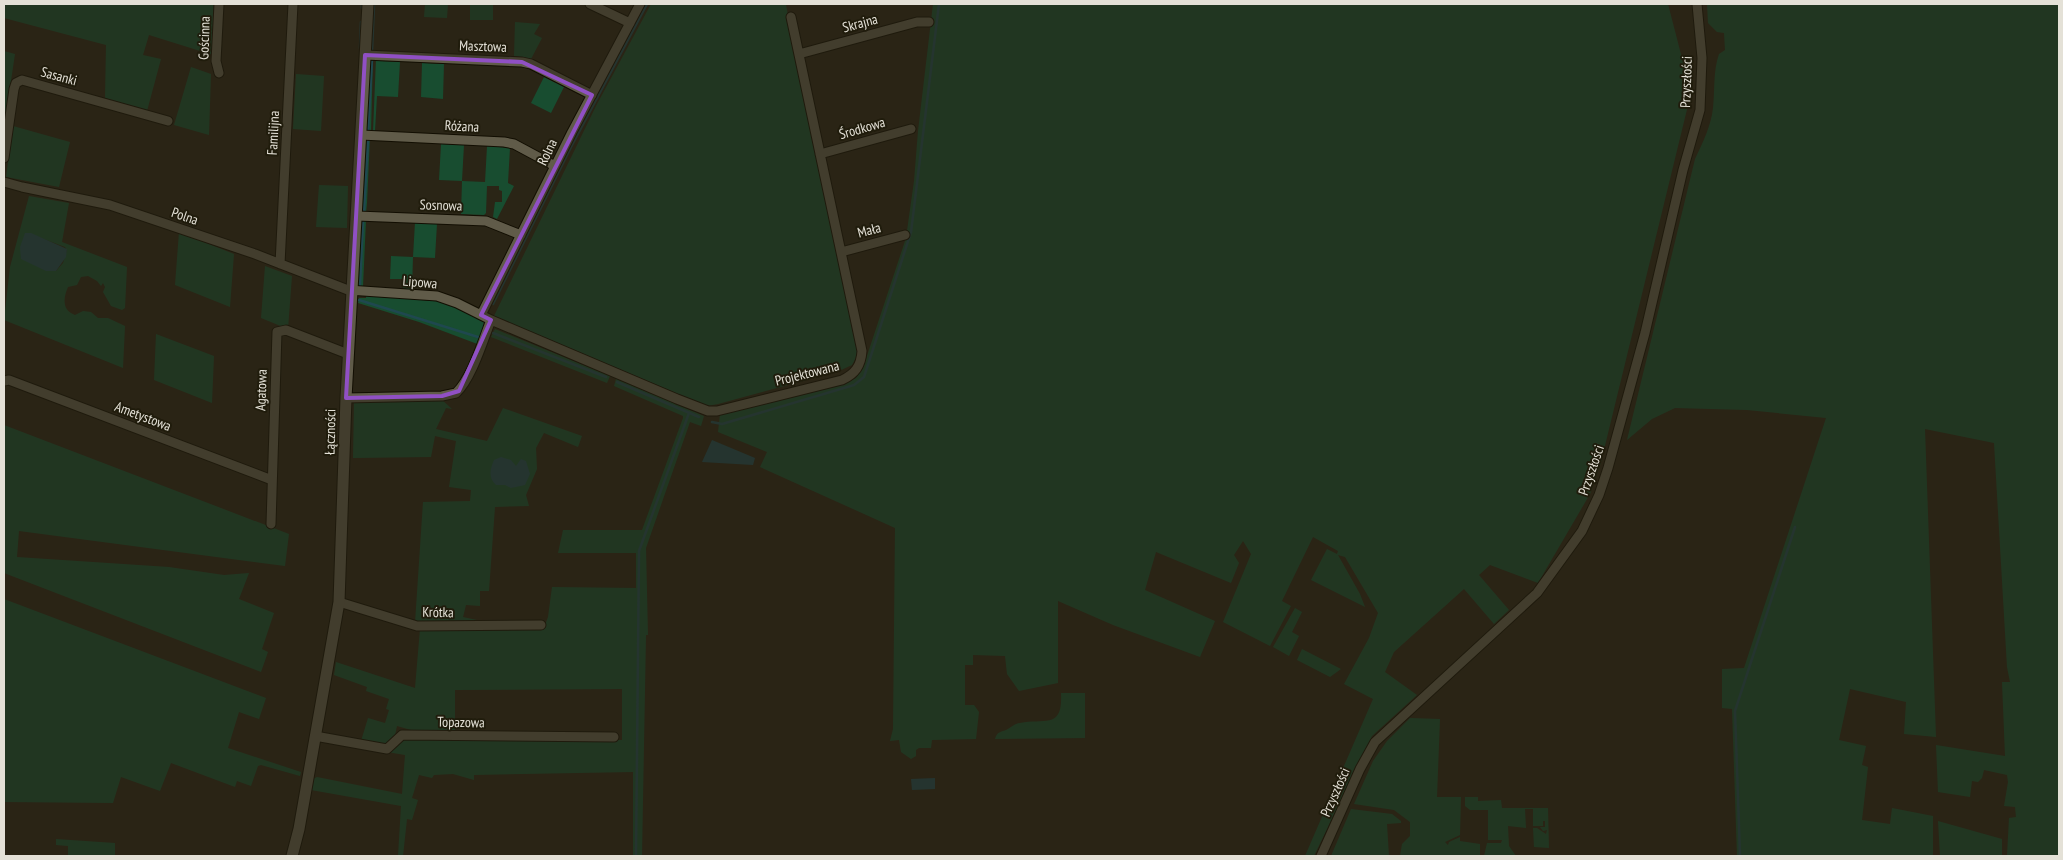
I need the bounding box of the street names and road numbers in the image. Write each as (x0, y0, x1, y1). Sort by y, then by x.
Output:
street label: Skrajna (840, 10, 880, 36)
street label: Gościnna (194, 16, 214, 60)
street label: Masztowa (459, 36, 507, 56)
street label: Przyszłości (1676, 56, 1696, 108)
street label: Sasanki (39, 63, 79, 89)
street label: Familijna (263, 110, 283, 156)
street label: Środkowa (837, 113, 887, 143)
street label: Różana (444, 116, 480, 136)
street label: Rolna (533, 136, 561, 168)
street label: Sosnowa (419, 195, 463, 215)
street label: Polna (169, 203, 201, 229)
street label: Mała (855, 218, 883, 242)
street label: Lipowa (402, 272, 438, 292)
street label: Projektowana (773, 356, 841, 390)
street label: Agatowa (251, 369, 271, 411)
street label: Ametystowa (112, 397, 174, 435)
street label: Łączności (321, 409, 339, 455)
street label: Przyszłości (1574, 443, 1608, 497)
street label: Krótka (422, 603, 454, 621)
street label: Topazowa (437, 713, 485, 731)
street label: Przyszłości (1316, 765, 1354, 819)

